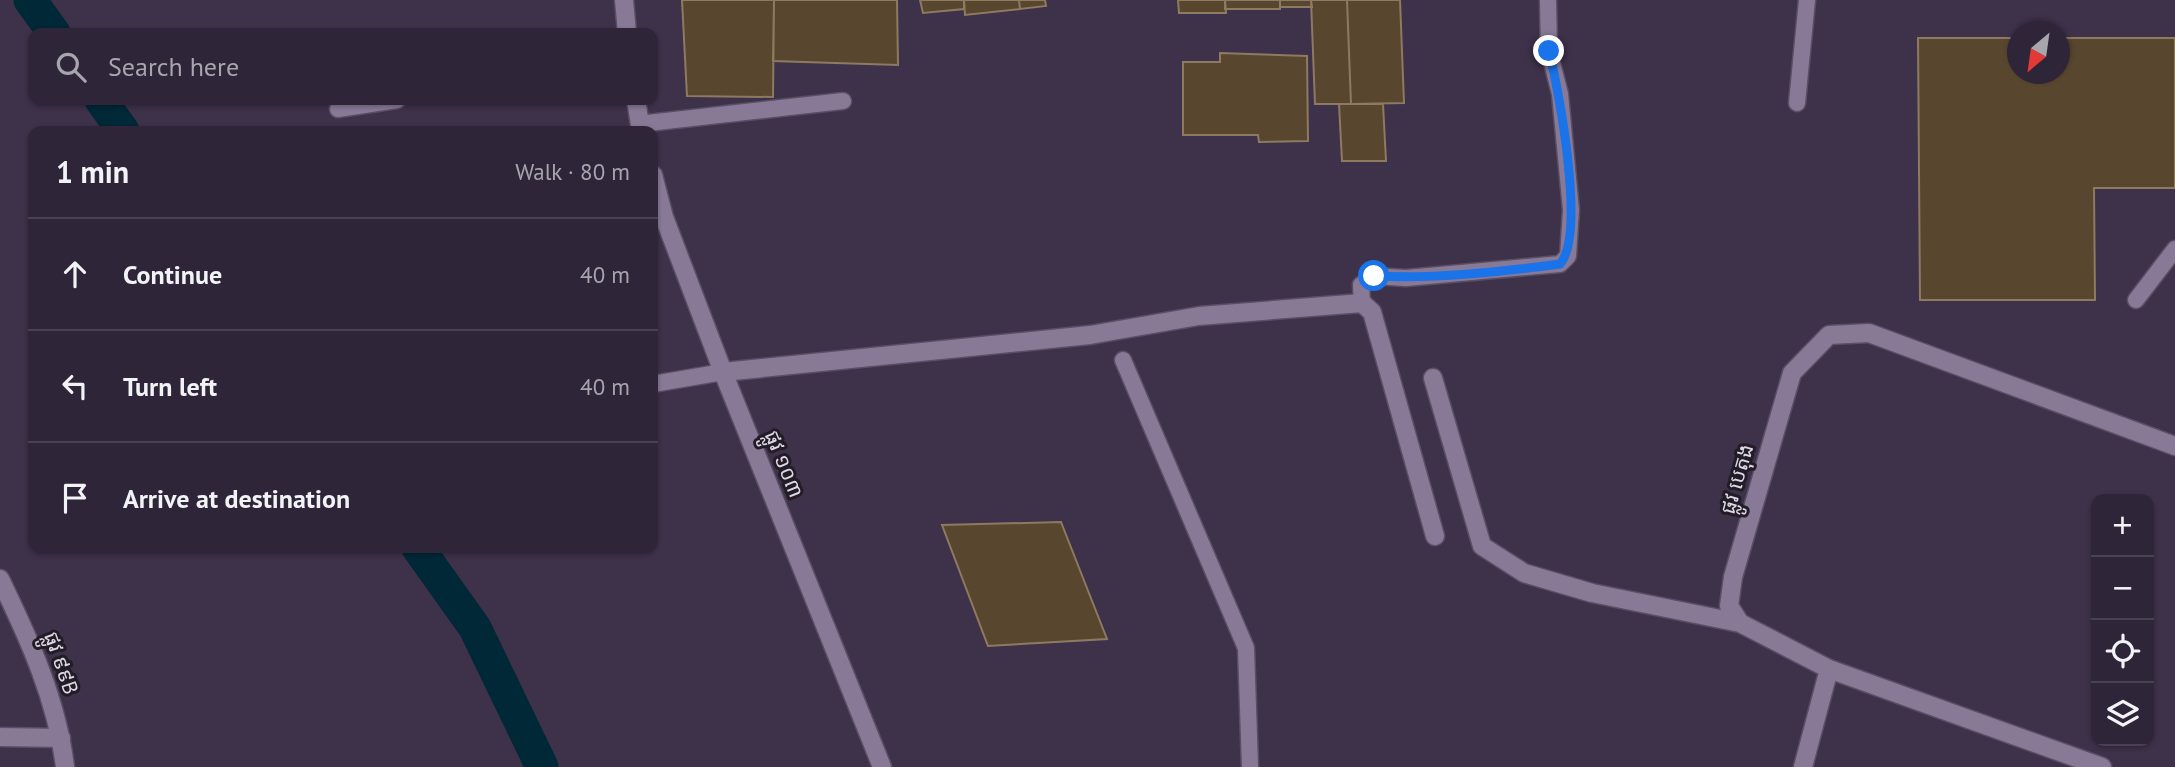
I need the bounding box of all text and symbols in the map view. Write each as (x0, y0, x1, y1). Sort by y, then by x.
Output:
north arrow (2007, 21, 2070, 84)
search box (28, 28, 658, 105)
route end (1533, 35, 1564, 66)
icon: search (52, 48, 90, 86)
text: Search here (108, 50, 239, 83)
text: 1 min (56, 152, 129, 191)
text: Walk · 80 m (515, 157, 630, 186)
icon: ahead (56, 255, 94, 293)
text: Continue (123, 258, 222, 291)
text: 40 m (580, 260, 630, 289)
route start (1358, 260, 1389, 291)
icon: left (56, 367, 94, 405)
text: Turn left (123, 370, 217, 403)
text: 40 m (580, 372, 630, 401)
street label: ផ្លូវ ១០៣ (753, 426, 810, 504)
street label: ផ្លូវ បេតុង (1714, 441, 1765, 519)
icon: arrive (56, 479, 94, 517)
text: Arrive at destination (123, 482, 350, 515)
map controls (2091, 494, 2154, 746)
button: + (2091, 494, 2154, 557)
button: − (2091, 557, 2154, 620)
button: locate (2091, 620, 2154, 683)
street label: ផ្លូវ ៩៩B (32, 628, 85, 700)
button: layers (2091, 683, 2154, 746)

